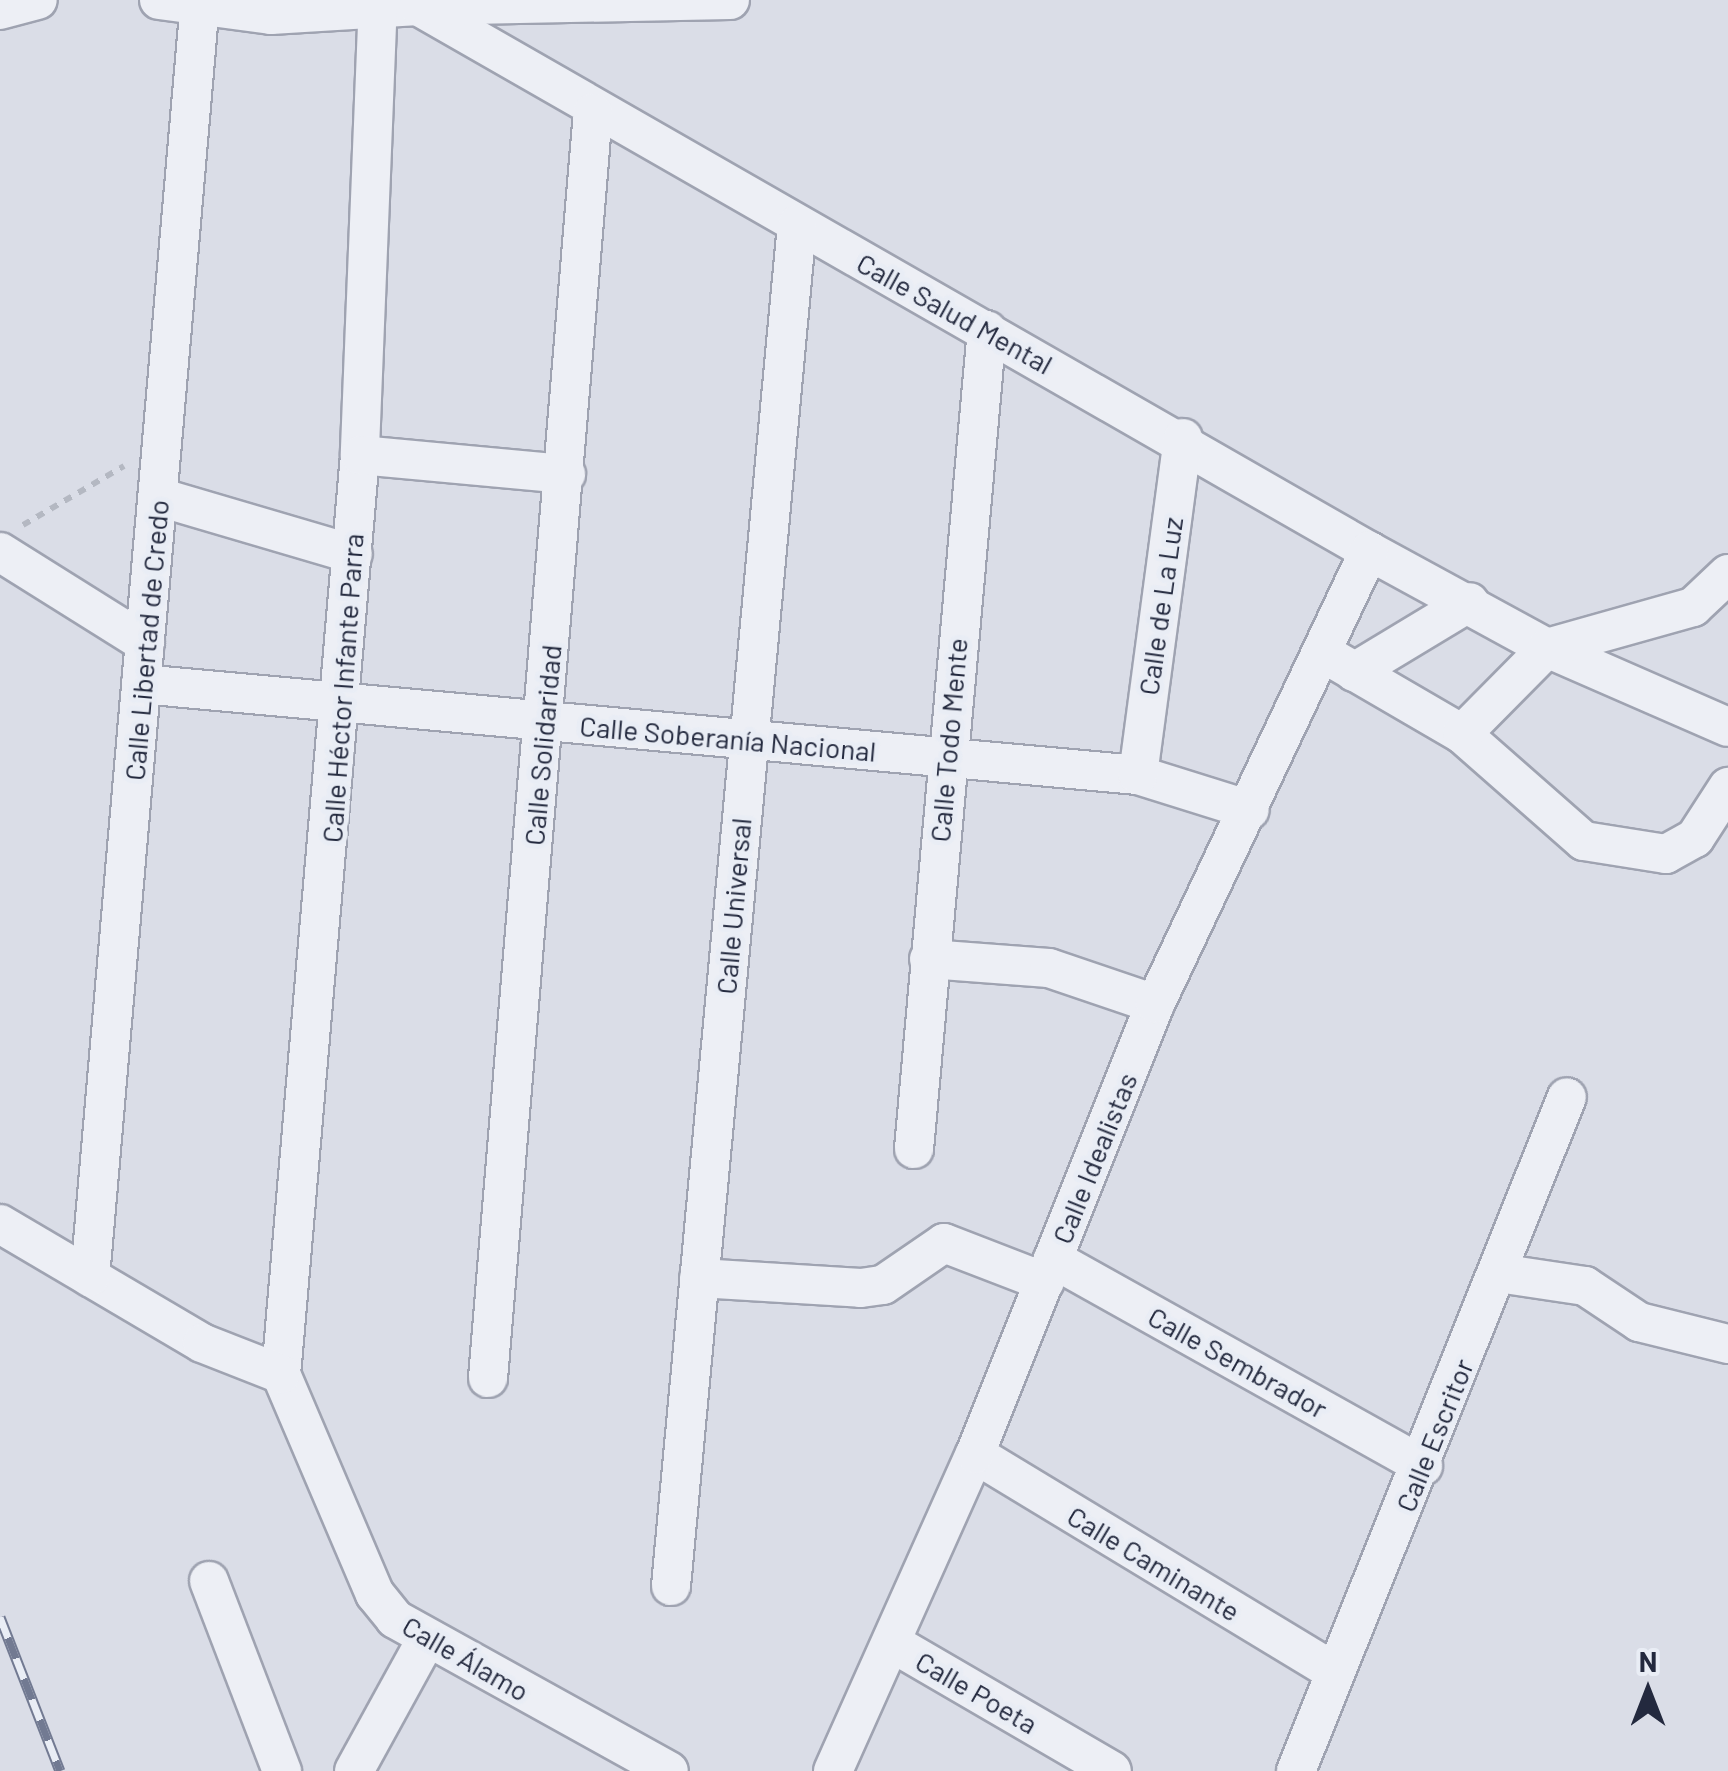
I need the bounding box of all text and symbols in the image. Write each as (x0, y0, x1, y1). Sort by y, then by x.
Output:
street label: Calle Salud Mental (851, 245, 1059, 381)
street label: Calle Libertad de Credo (117, 498, 175, 782)
street label: Calle de La Luz (1131, 515, 1189, 697)
street label: Calle Héctor Infante Parra (314, 532, 370, 844)
street label: Calle Todo Mente (922, 637, 974, 843)
street label: Calle Solidaridad (516, 643, 568, 847)
street label: Calle Soberanía Nacional (578, 708, 878, 768)
street label: Calle Universal (709, 816, 757, 996)
street label: Calle Idealistas (1044, 1068, 1144, 1248)
street label: Calle Sembrador (1143, 1299, 1333, 1425)
street label: Calle Escritor (1388, 1354, 1480, 1516)
street label: Calle Caminante (1062, 1498, 1246, 1628)
street label: Calle Álamo (397, 1608, 535, 1708)
north arrow (1598, 1641, 1698, 1741)
street label: Calle Poeta (910, 1644, 1044, 1740)
text: N (1639, 1644, 1657, 1678)

